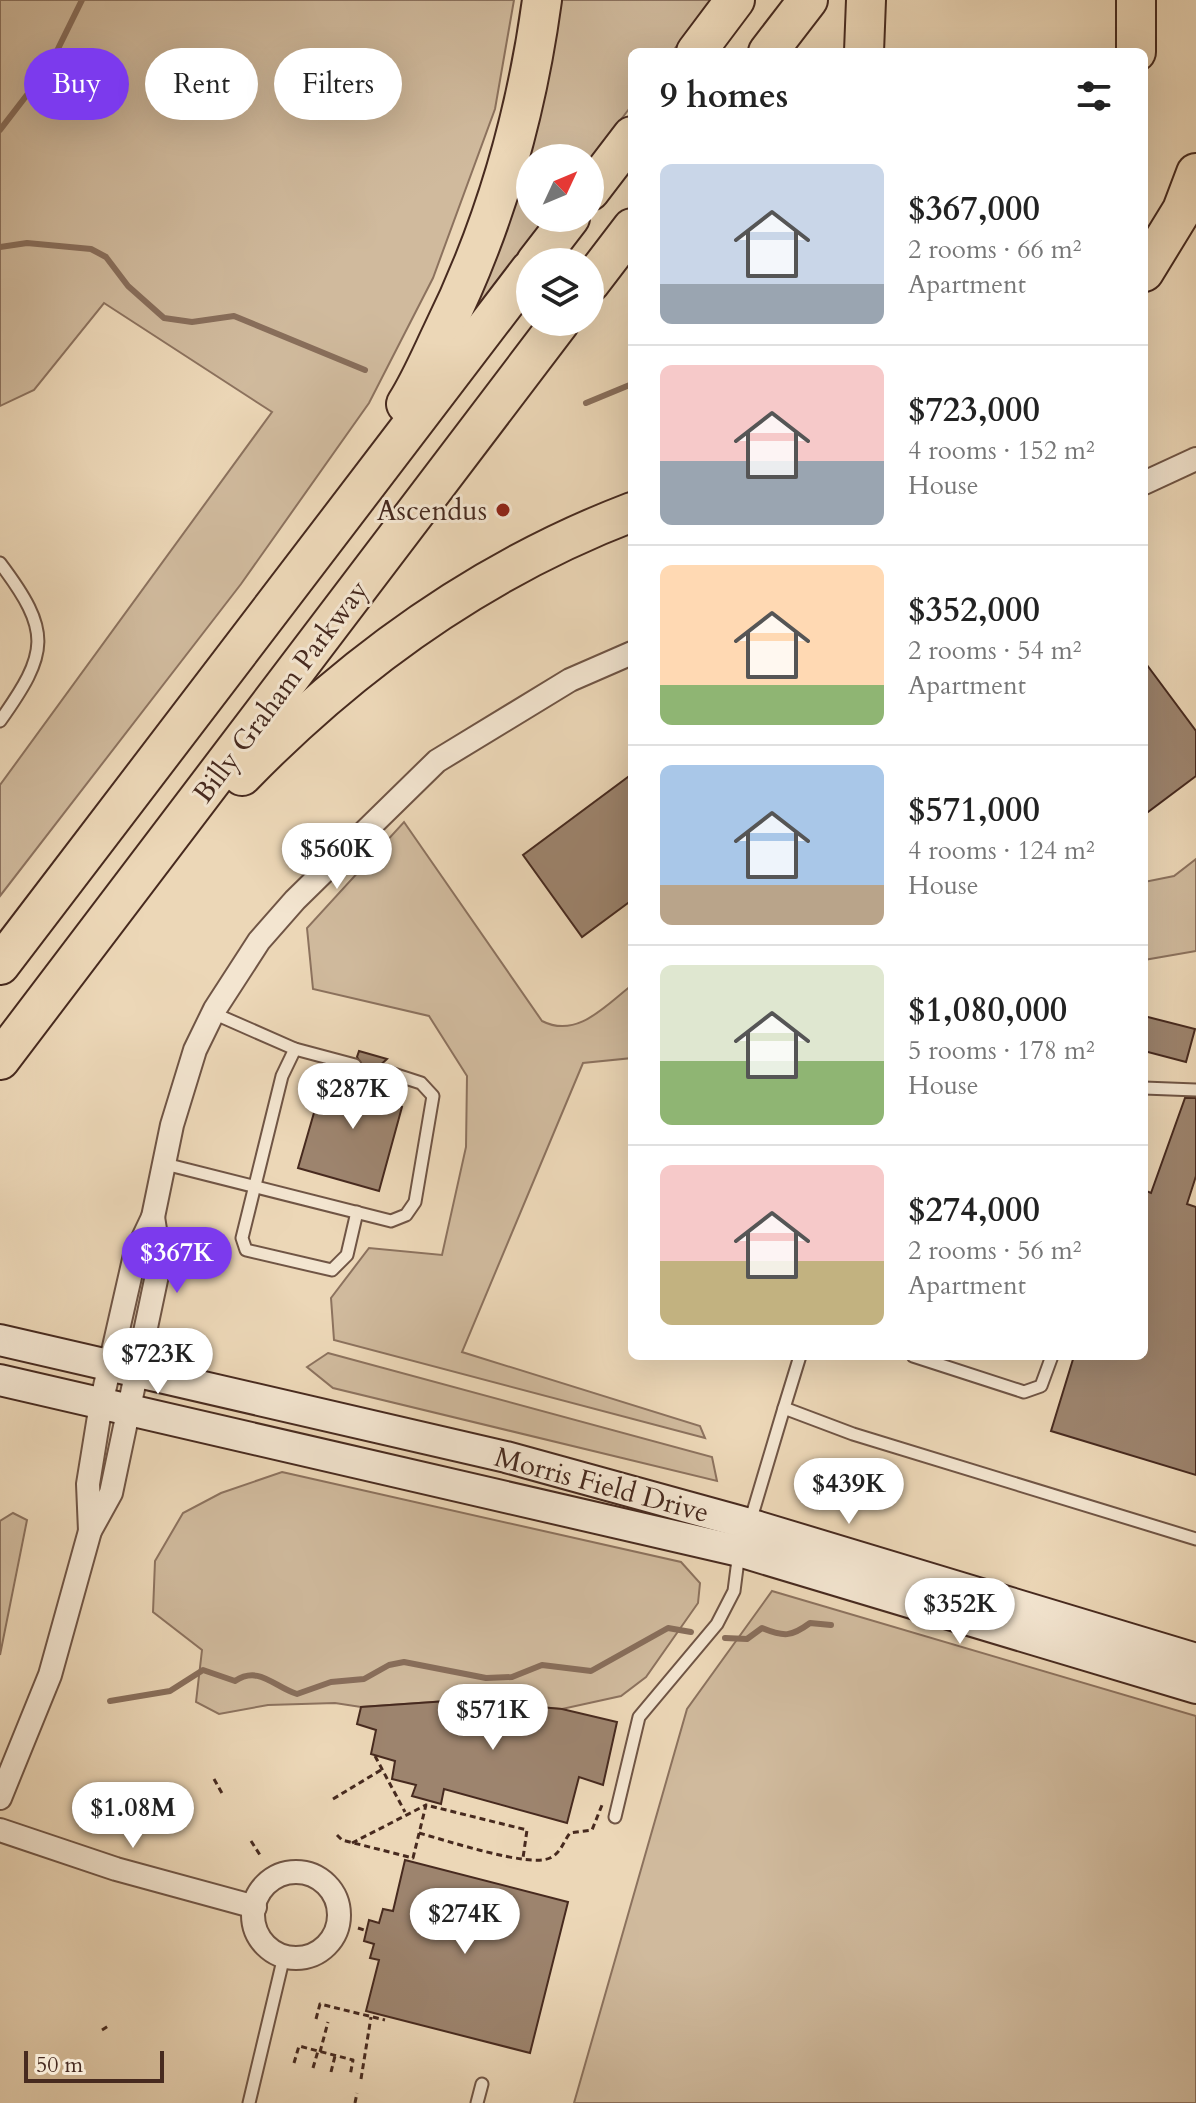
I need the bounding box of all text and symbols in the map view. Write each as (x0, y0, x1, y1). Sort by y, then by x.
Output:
chip: Buy (24, 48, 129, 120)
chip: Rent (145, 48, 258, 120)
chip: Filters (274, 48, 402, 120)
text: 9 homes (660, 73, 788, 119)
icon: filters (1072, 74, 1116, 118)
north arrow (516, 144, 604, 232)
map controls (516, 144, 604, 336)
text: $367,000 (908, 186, 1040, 232)
icon: home (724, 196, 820, 292)
text: 2 rooms · 66 m² (908, 232, 1081, 267)
button: layers (516, 248, 604, 336)
text: Apartment (908, 267, 1026, 302)
text: $723,000 (908, 387, 1040, 433)
icon: home (724, 397, 820, 493)
text: 4 rooms · 152 m² (908, 433, 1095, 468)
text: House (908, 468, 979, 503)
place label: Ascendus (377, 492, 487, 530)
marker: Ascendus (494, 501, 512, 519)
street label: Billy Graham Parkway (184, 572, 377, 811)
text: $352,000 (908, 587, 1040, 633)
icon: home (724, 597, 820, 693)
text: 2 rooms · 54 m² (908, 633, 1081, 668)
text: Apartment (908, 668, 1026, 703)
text: $571,000 (908, 787, 1040, 833)
icon: home (724, 797, 820, 893)
pin: $560K (281, 823, 393, 891)
text: $560K (300, 831, 374, 866)
text: 4 rooms · 124 m² (908, 833, 1095, 868)
text: House (908, 868, 979, 903)
text: $1,080,000 (908, 987, 1067, 1033)
icon: home (724, 997, 820, 1093)
text: 5 rooms · 178 m² (908, 1033, 1095, 1068)
pin: $287K (297, 1063, 409, 1131)
text: House (908, 1068, 979, 1103)
text: $287K (316, 1071, 390, 1106)
text: $274,000 (908, 1187, 1040, 1233)
icon: home (724, 1197, 820, 1293)
pin: $367K (121, 1227, 233, 1295)
text: 2 rooms · 56 m² (908, 1233, 1081, 1268)
text: $367K (140, 1235, 214, 1270)
text: Apartment (908, 1268, 1026, 1303)
pin: $723K (102, 1328, 214, 1396)
text: $723K (121, 1336, 195, 1371)
street label: Morris Field Drive (490, 1438, 713, 1532)
pin: $439K (793, 1458, 905, 1526)
text: $439K (812, 1466, 886, 1501)
pin: $352K (904, 1578, 1016, 1646)
text: $352K (923, 1586, 997, 1621)
pin: $571K (437, 1684, 549, 1752)
text: $571K (456, 1692, 530, 1727)
pin: $1.08M (68, 1782, 198, 1850)
text: $1.08M (90, 1790, 176, 1825)
pin: $274K (409, 1888, 521, 1956)
text: $274K (428, 1896, 502, 1931)
scale bar (24, 2047, 164, 2083)
text: 50 m (36, 2050, 83, 2080)

